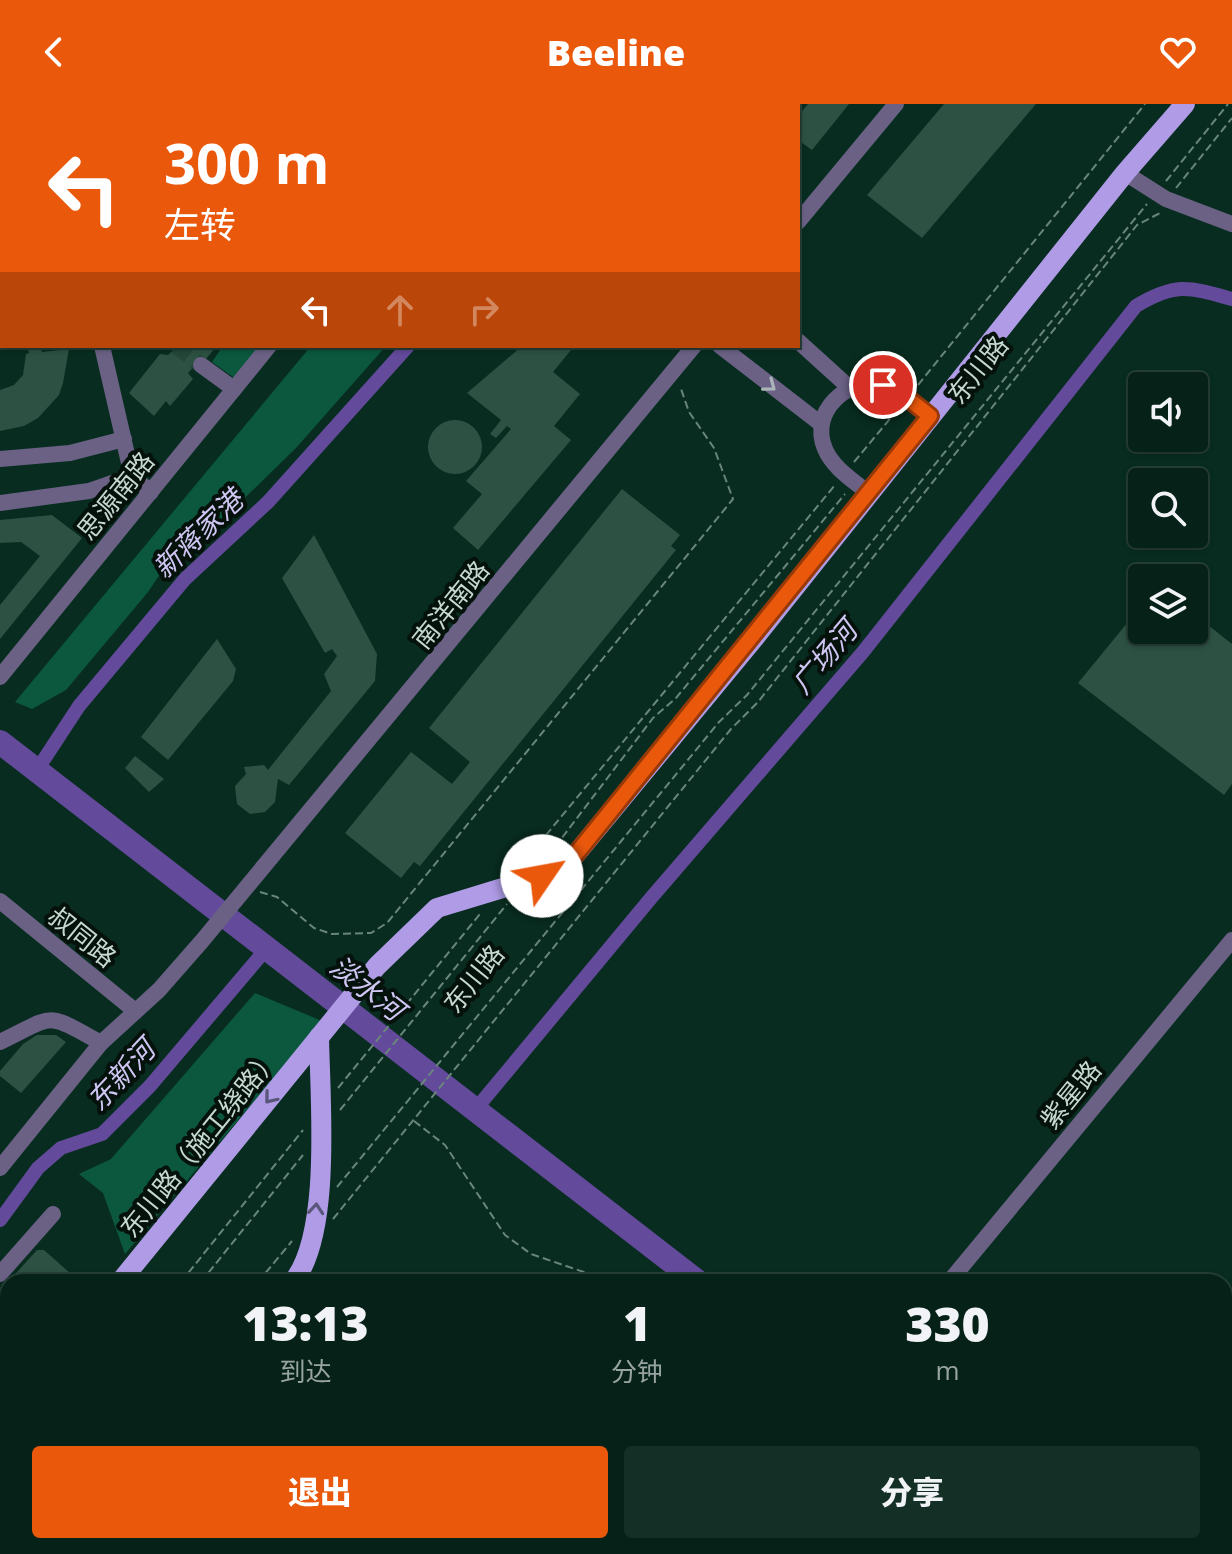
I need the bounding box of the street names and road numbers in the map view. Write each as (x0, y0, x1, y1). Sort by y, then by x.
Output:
street label: 东川路 (939, 328, 1016, 411)
street label: 思源南路 (69, 444, 162, 547)
street label: 南洋南路 (404, 553, 497, 656)
street label: 叔同路 (41, 898, 124, 975)
street label: 东川路 (435, 937, 512, 1020)
street label: 东川路（施工绕路） (112, 1040, 287, 1245)
street label: 紫星路 (1032, 1053, 1109, 1136)

